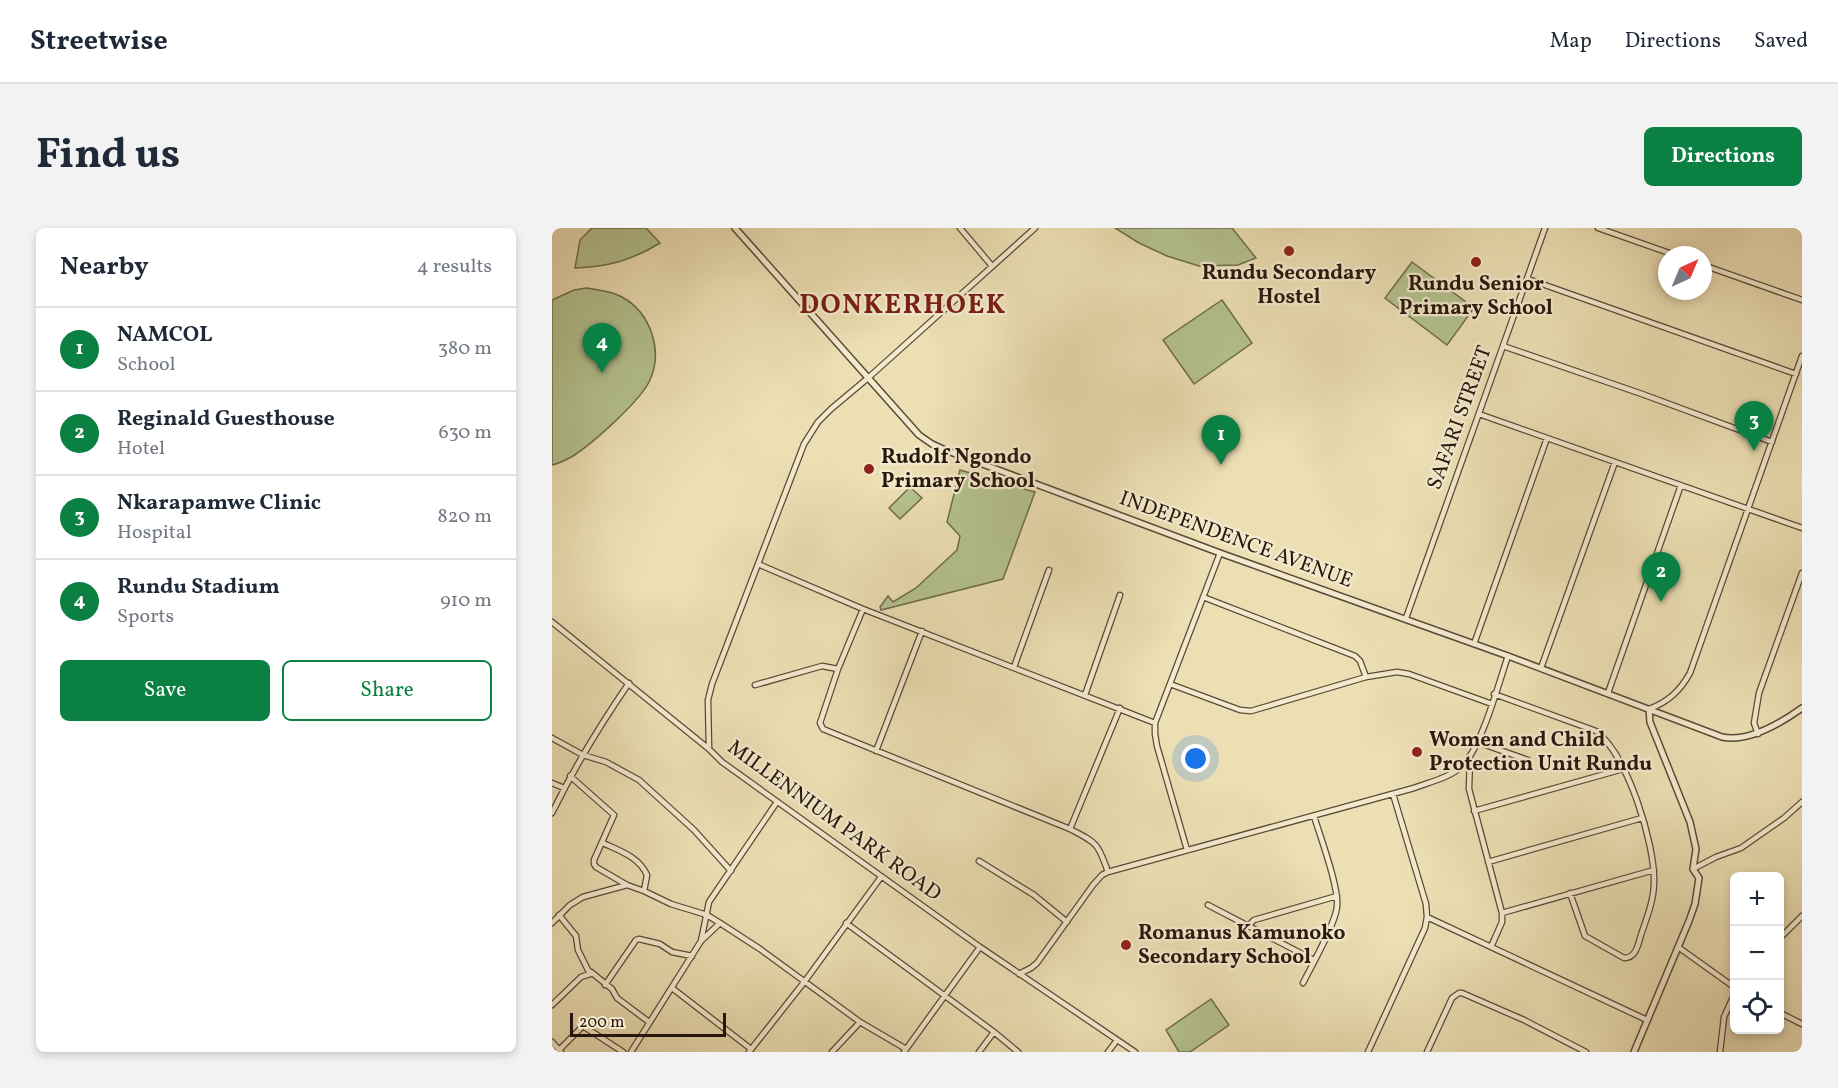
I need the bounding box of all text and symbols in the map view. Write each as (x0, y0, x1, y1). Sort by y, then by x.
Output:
text: Streetwise (30, 22, 168, 61)
text: Map (1550, 27, 1592, 56)
text: Directions (1625, 27, 1721, 56)
text: Saved (1754, 27, 1808, 56)
text: Find us (36, 127, 180, 186)
button: Directions (1644, 127, 1802, 186)
marker: Rundu Secondary Hostel (1282, 244, 1296, 258)
north arrow (1658, 246, 1712, 300)
text: Nearby (60, 249, 149, 285)
text: 4 results (417, 253, 492, 281)
marker: Rundu Senior Primary School (1469, 255, 1483, 269)
place label: Rundu Secondary Hostel (1202, 259, 1376, 312)
place label: Rundu Senior Primary School (1399, 270, 1553, 323)
district label: DONKERHOEK (799, 287, 1007, 325)
text: NAMCOL (117, 320, 212, 351)
pin: 4 (583, 324, 622, 373)
text: 1 (75, 335, 84, 363)
text: 380 m (438, 335, 492, 363)
street label: SAFARI STREET (1420, 342, 1500, 494)
text: School (117, 351, 175, 379)
pin: 3 (1734, 402, 1774, 451)
text: Reginald Guesthouse (117, 404, 335, 435)
pin: 1 (1202, 416, 1240, 465)
text: 2 (74, 419, 85, 447)
text: 630 m (439, 419, 492, 447)
text: Hotel (117, 435, 165, 463)
place label: Rudolf Ngondo Primary School (881, 443, 1035, 496)
marker: Rudolf Ngondo Primary School (862, 462, 876, 476)
street label: INDEPENDENCE AVENUE (1115, 484, 1357, 596)
text: Nkarapamwe Clinic (117, 488, 321, 519)
text: 3 (74, 503, 85, 531)
text: 820 m (438, 503, 492, 531)
text: Hospital (117, 519, 192, 547)
pin: 2 (1642, 552, 1680, 602)
text: Rundu Stadium (117, 572, 280, 603)
text: 4 (73, 587, 86, 615)
text: 910 m (440, 587, 492, 615)
text: Sports (117, 603, 174, 631)
button: Save (60, 660, 270, 721)
button: Share (282, 660, 492, 721)
place label: Women and Child Protection Unit Rundu (1429, 726, 1652, 779)
street label: MILLENNIUM PARK ROAD (721, 734, 947, 908)
your location (1181, 744, 1210, 773)
marker: Women and Child Protection Unit Rundu (1410, 745, 1424, 759)
map controls (1730, 872, 1784, 1034)
button: + (1730, 872, 1784, 926)
place label: Romanus Kamunoko Secondary School (1138, 919, 1346, 972)
button: − (1730, 926, 1784, 980)
marker: Romanus Kamunoko Secondary School (1119, 938, 1133, 952)
button: locate (1730, 980, 1784, 1034)
scale bar (570, 1010, 726, 1038)
text: 200 m (579, 1012, 624, 1034)

